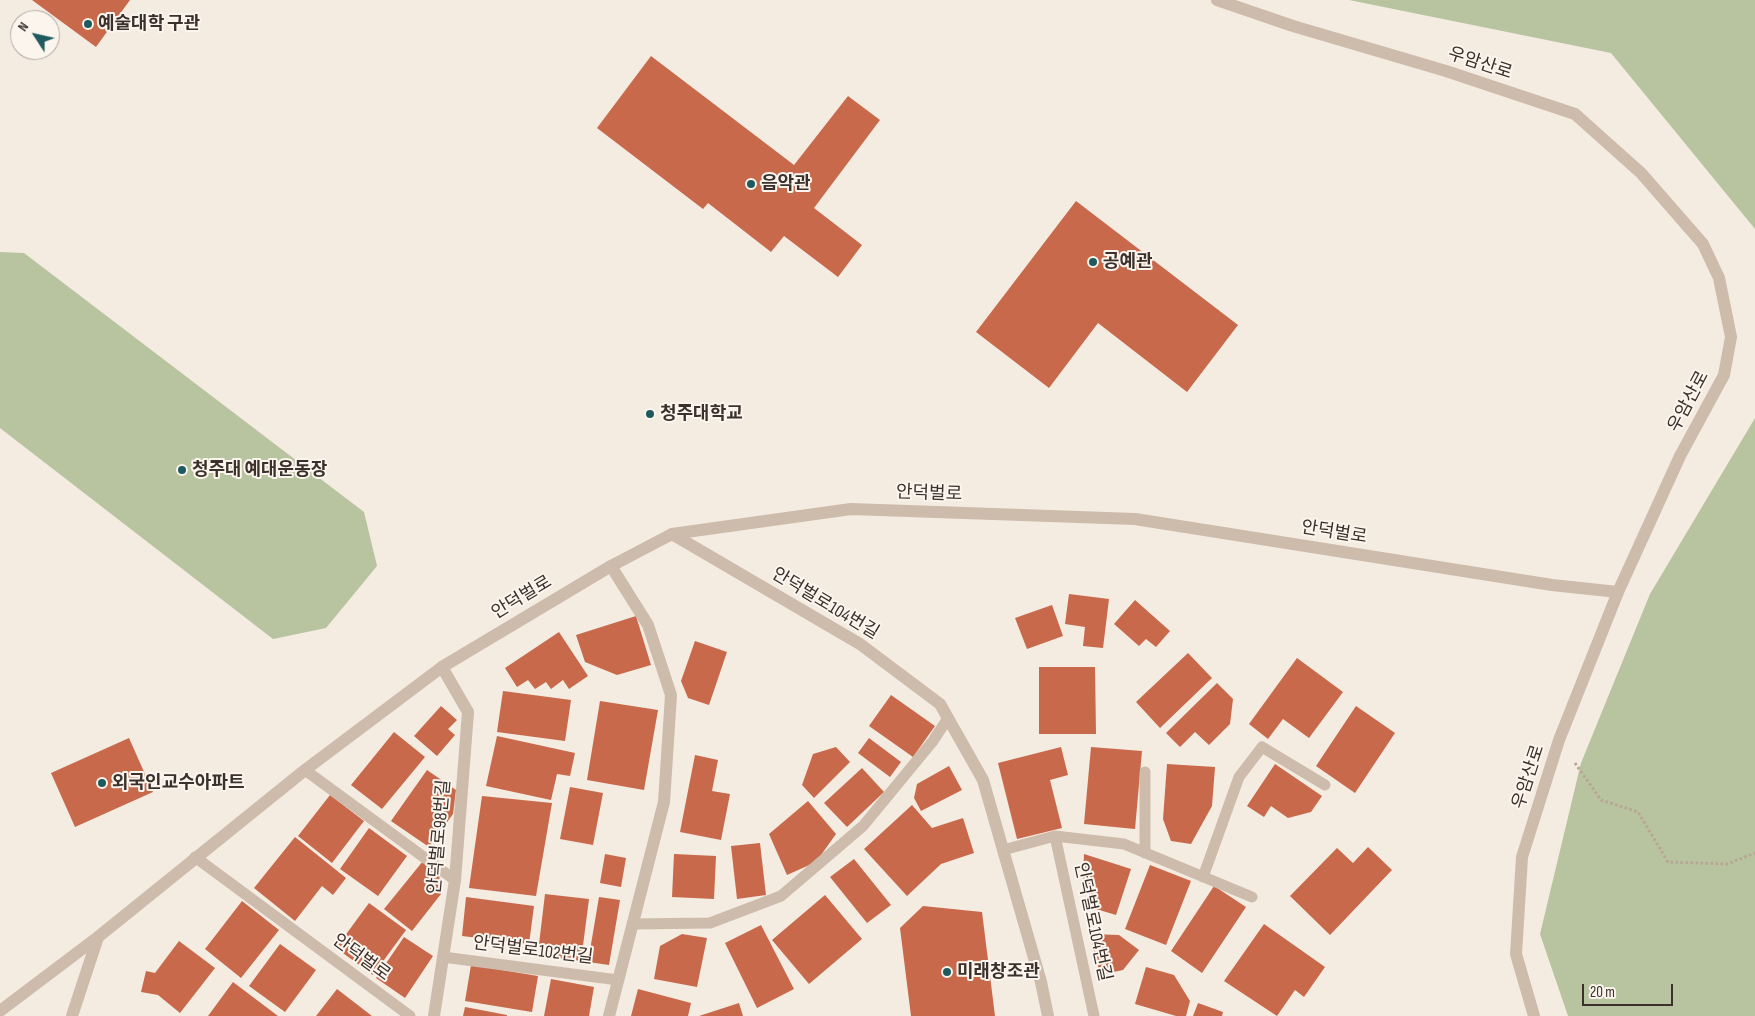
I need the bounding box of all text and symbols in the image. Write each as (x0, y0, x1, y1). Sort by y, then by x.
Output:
north arrow (10, 10, 60, 60)
place label: 예술대학 구관 (98, 13, 200, 35)
marker: 예술대학 구관 (82, 18, 94, 30)
text: N (14, 19, 32, 35)
street label: 우암산로 (1445, 43, 1515, 85)
place label: 음악관 (761, 173, 811, 195)
marker: 음악관 (745, 178, 757, 190)
place label: 공예관 (1103, 251, 1153, 273)
marker: 공예관 (1087, 256, 1099, 268)
street label: 우암산로 (1664, 368, 1714, 436)
place label: 청주대학교 (660, 403, 743, 425)
marker: 청주대학교 (644, 408, 656, 420)
place label: 청주대 예대운동장 (192, 459, 327, 481)
marker: 청주대 예대운동장 (176, 464, 188, 476)
street label: 안덕벌로 (896, 482, 962, 506)
street label: 안덕벌로 (1300, 517, 1368, 549)
street label: 안덕벌로104번길 (767, 564, 883, 644)
street label: 안덕벌로 (488, 572, 556, 624)
street label: 우암산로 (1508, 742, 1550, 812)
place label: 외국인교수아파트 (112, 772, 244, 794)
marker: 외국인교수아파트 (96, 777, 108, 789)
street label: 안덕벌로98번길 (424, 779, 456, 895)
street label: 안덕벌로104번길 (1069, 860, 1115, 984)
street label: 안덕벌로 (328, 930, 394, 986)
street label: 안덕벌로102번길 (472, 933, 594, 969)
place label: 미래창조관 (957, 961, 1040, 983)
marker: 미래창조관 (941, 966, 953, 978)
scale bar (1585, 974, 1676, 1006)
text: 20 m (1590, 983, 1615, 1002)

